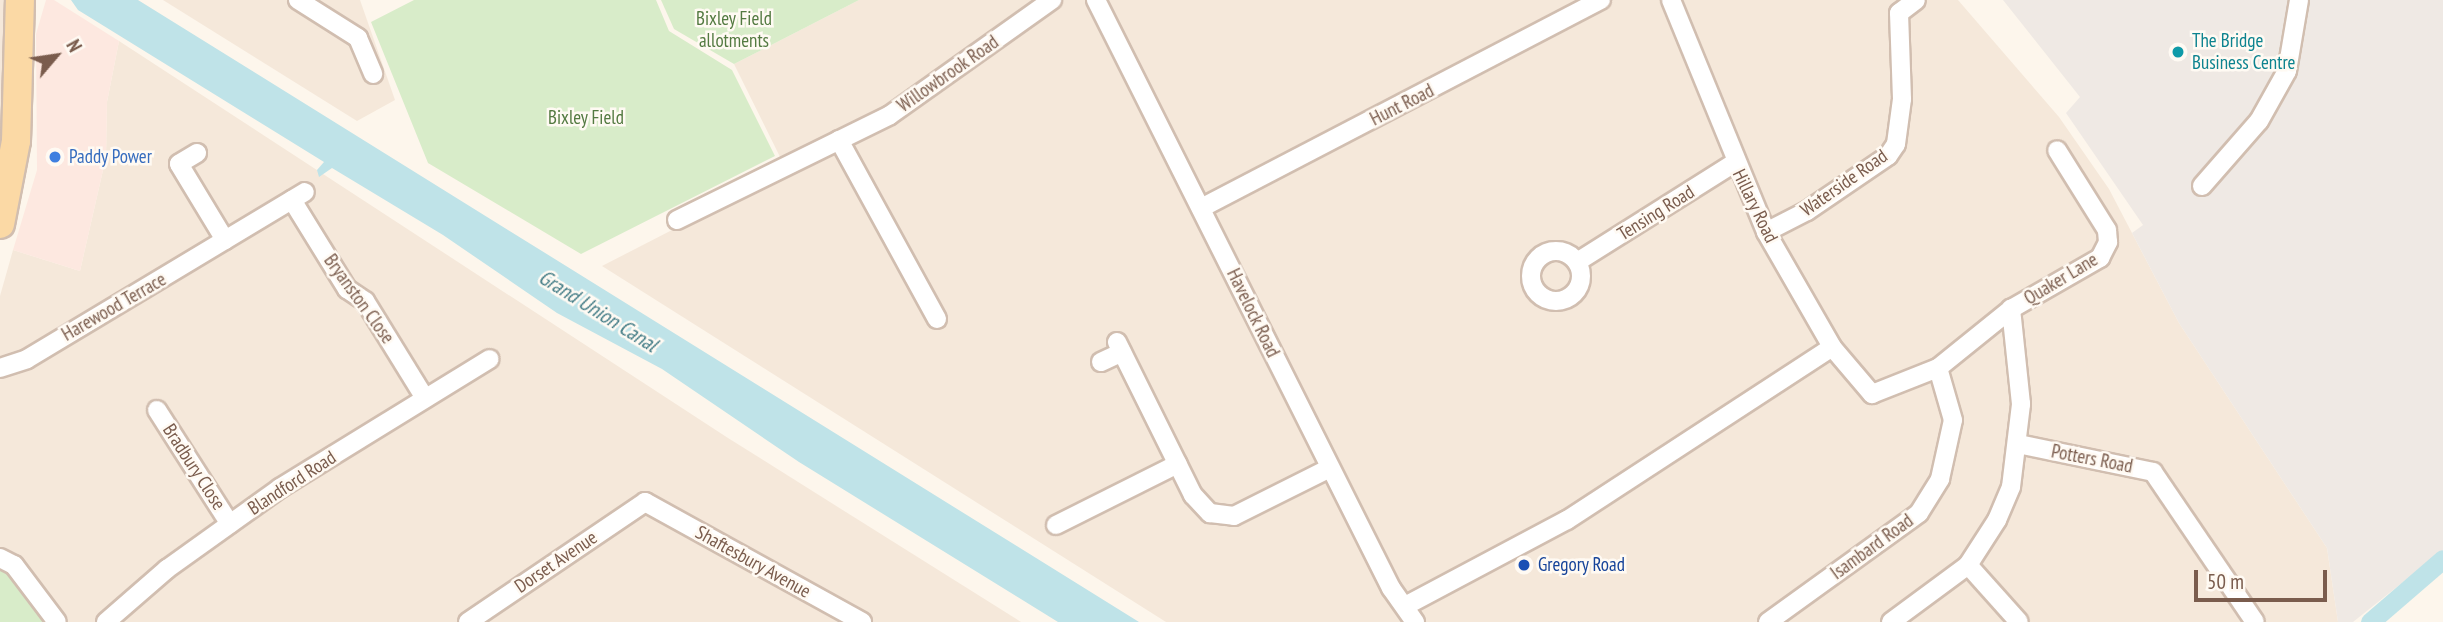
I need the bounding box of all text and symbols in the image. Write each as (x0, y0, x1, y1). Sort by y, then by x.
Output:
park label: Bixley Field allotments (696, 8, 772, 52)
north arrow (21, 21, 91, 91)
place label: The Bridge Business Centre (2192, 30, 2295, 74)
street label: Willowbrook Road (893, 31, 1003, 117)
text: N (61, 36, 87, 56)
marker: The Bridge Business Centre (2170, 44, 2186, 60)
street label: Hunt Road (1366, 79, 1438, 131)
park label: Bixley Field (548, 107, 624, 129)
street label: Waterside Road (1796, 145, 1892, 221)
place label: Paddy Power (69, 146, 152, 168)
marker: Paddy Power (47, 149, 63, 165)
street label: Hillary Road (1727, 165, 1783, 247)
street label: Tensing Road (1613, 180, 1699, 246)
street label: Quaker Lane (2020, 248, 2102, 310)
street label: Bryanston Close (319, 250, 399, 348)
water label: Grand Union Canal (534, 265, 662, 357)
street label: Havelock Road (1222, 265, 1284, 361)
street label: Harewood Terrace (58, 268, 170, 346)
street label: Bradbury Close (158, 420, 230, 514)
street label: Potters Road (2049, 440, 2135, 478)
street label: Blandford Road (244, 446, 340, 520)
street label: Isambard Road (1826, 509, 1918, 585)
street label: Shaftesbury Avenue (691, 521, 815, 603)
street label: Dorset Avenue (510, 526, 602, 598)
place label: Gregory Road (1538, 554, 1625, 576)
scale bar (2198, 556, 2331, 600)
marker: Gregory Road (1516, 557, 1532, 573)
text: 50 m (2207, 568, 2244, 595)

